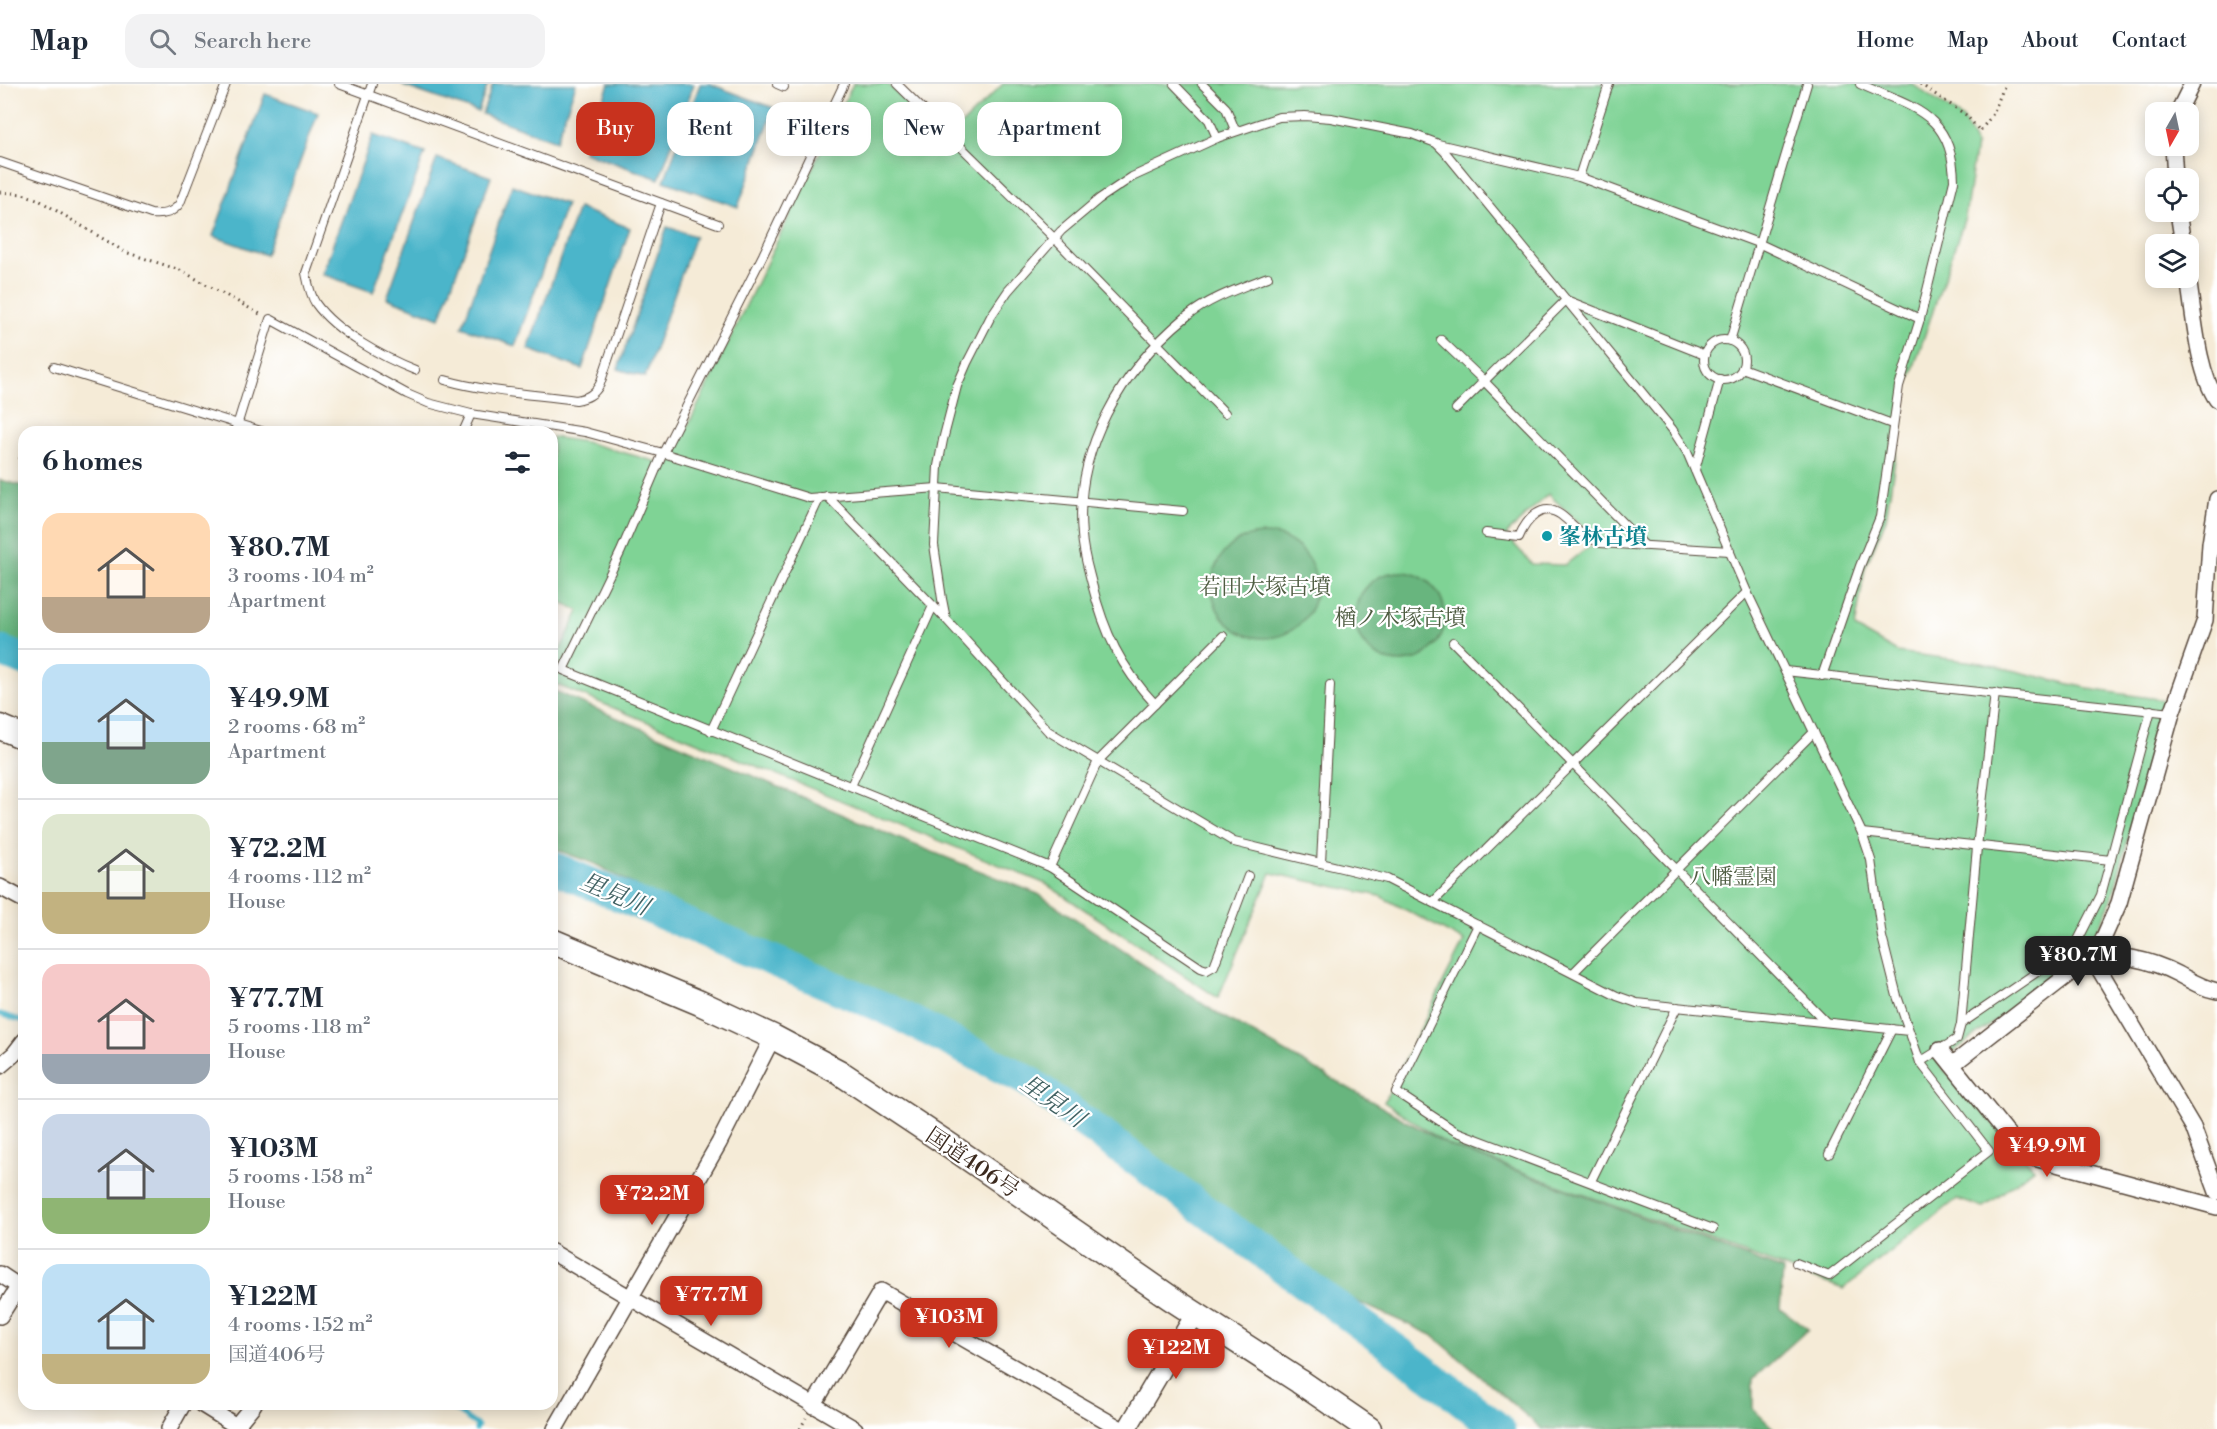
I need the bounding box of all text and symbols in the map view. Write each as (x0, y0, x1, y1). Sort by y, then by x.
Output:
search box (125, 14, 545, 68)
text: Map (30, 24, 89, 59)
icon: search (146, 25, 179, 58)
text: Search here (194, 28, 311, 55)
text: Home (1857, 28, 1914, 54)
text: Map (1947, 28, 1989, 54)
text: About (2022, 28, 2079, 54)
text: Contact (2112, 28, 2187, 54)
chip: Buy (576, 102, 655, 156)
chip: Rent (667, 102, 754, 156)
chip: Filters (766, 102, 871, 156)
chip: New (883, 102, 965, 156)
chip: Apartment (977, 102, 1122, 156)
north arrow (2145, 102, 2199, 156)
map controls (2145, 102, 2199, 288)
button: locate (2145, 168, 2199, 222)
button: layers (2145, 234, 2199, 288)
text: 6 homes (42, 446, 143, 478)
icon: filters (501, 446, 534, 479)
place label: 峯林古墳 (1559, 524, 1647, 551)
marker: 峯林古墳 (1540, 529, 1554, 543)
text: ¥80.7M (228, 532, 330, 564)
icon: home (90, 537, 162, 609)
text: 3 rooms · 104 m² (228, 564, 374, 589)
park label: 若田大塚古墳 (1199, 574, 1331, 601)
text: Apartment (228, 589, 326, 614)
park label: 楢ノ木塚古墳 (1334, 605, 1466, 632)
text: ¥49.9M (228, 683, 329, 715)
icon: home (90, 688, 162, 760)
text: 2 rooms · 68 m² (228, 715, 365, 740)
text: Apartment (228, 740, 326, 765)
text: ¥72.2M (228, 833, 327, 865)
icon: home (90, 838, 162, 910)
park label: 八幡霊園 (1689, 864, 1777, 891)
text: 4 rooms · 112 m² (228, 865, 371, 890)
water label: 里見川 (576, 867, 656, 924)
text: House (228, 890, 286, 915)
pin: ¥80.7M (2029, 936, 2127, 987)
text: ¥80.7M (2039, 943, 2117, 968)
text: ¥77.7M (228, 983, 324, 1015)
icon: home (90, 988, 162, 1060)
text: 5 rooms · 118 m² (228, 1015, 370, 1040)
text: House (228, 1040, 286, 1065)
water label: 里見川 (1014, 1069, 1093, 1136)
street label: 国道406号 (920, 1122, 1024, 1204)
pin: ¥49.9M (1998, 1127, 2096, 1178)
text: ¥103M (228, 1133, 318, 1165)
text: ¥49.9M (2008, 1134, 2086, 1159)
icon: home (90, 1138, 162, 1210)
text: 5 rooms · 158 m² (228, 1165, 372, 1190)
pin: ¥72.2M (603, 1175, 701, 1226)
text: ¥72.2M (614, 1182, 690, 1207)
text: House (228, 1190, 286, 1215)
pin: ¥77.7M (662, 1276, 760, 1327)
text: ¥122M (228, 1281, 318, 1313)
text: ¥77.7M (674, 1283, 748, 1308)
icon: home (90, 1288, 162, 1360)
pin: ¥103M (907, 1298, 991, 1349)
text: ¥103M (914, 1305, 984, 1330)
text: 4 rooms · 152 m² (228, 1313, 372, 1338)
pin: ¥122M (1134, 1329, 1218, 1380)
text: ¥122M (1142, 1336, 1210, 1361)
text: 国道406号 (228, 1343, 325, 1368)

